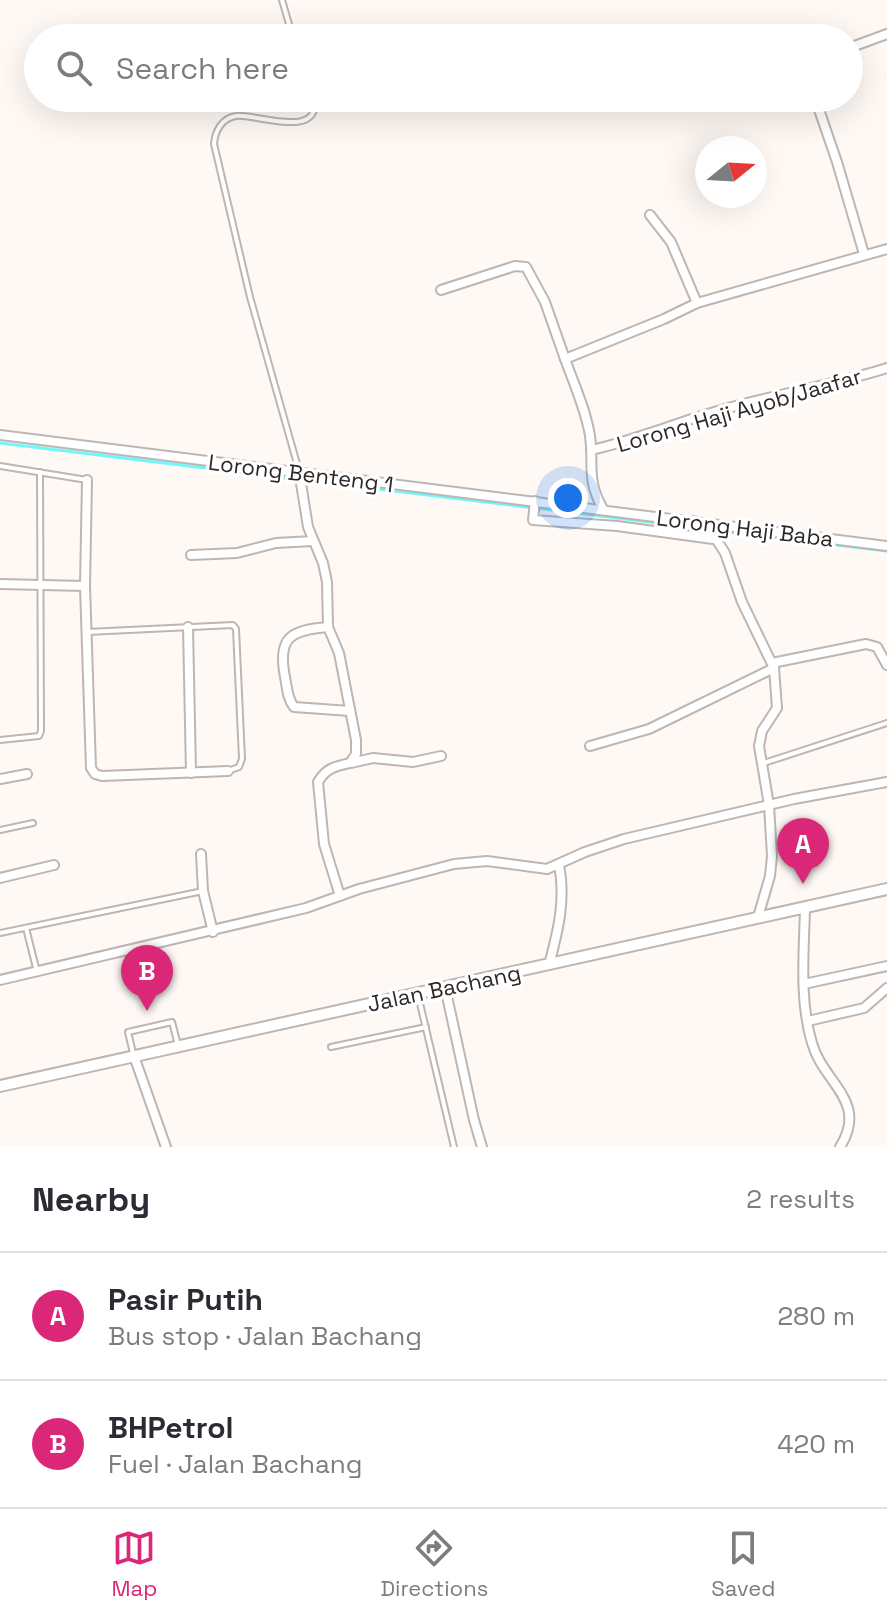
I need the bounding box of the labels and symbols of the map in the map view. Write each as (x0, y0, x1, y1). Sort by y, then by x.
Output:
north arrow (695, 136, 767, 208)
street label: Lorong Haji Ayob/Jaafar (613, 362, 865, 458)
street label: Lorong Benteng 1 (207, 448, 395, 498)
your location (548, 478, 588, 518)
street label: Lorong Haji Baba (655, 503, 835, 553)
pin: A (777, 818, 829, 884)
pin: B (121, 945, 173, 1011)
street label: Jalan Bachang (365, 958, 523, 1018)

